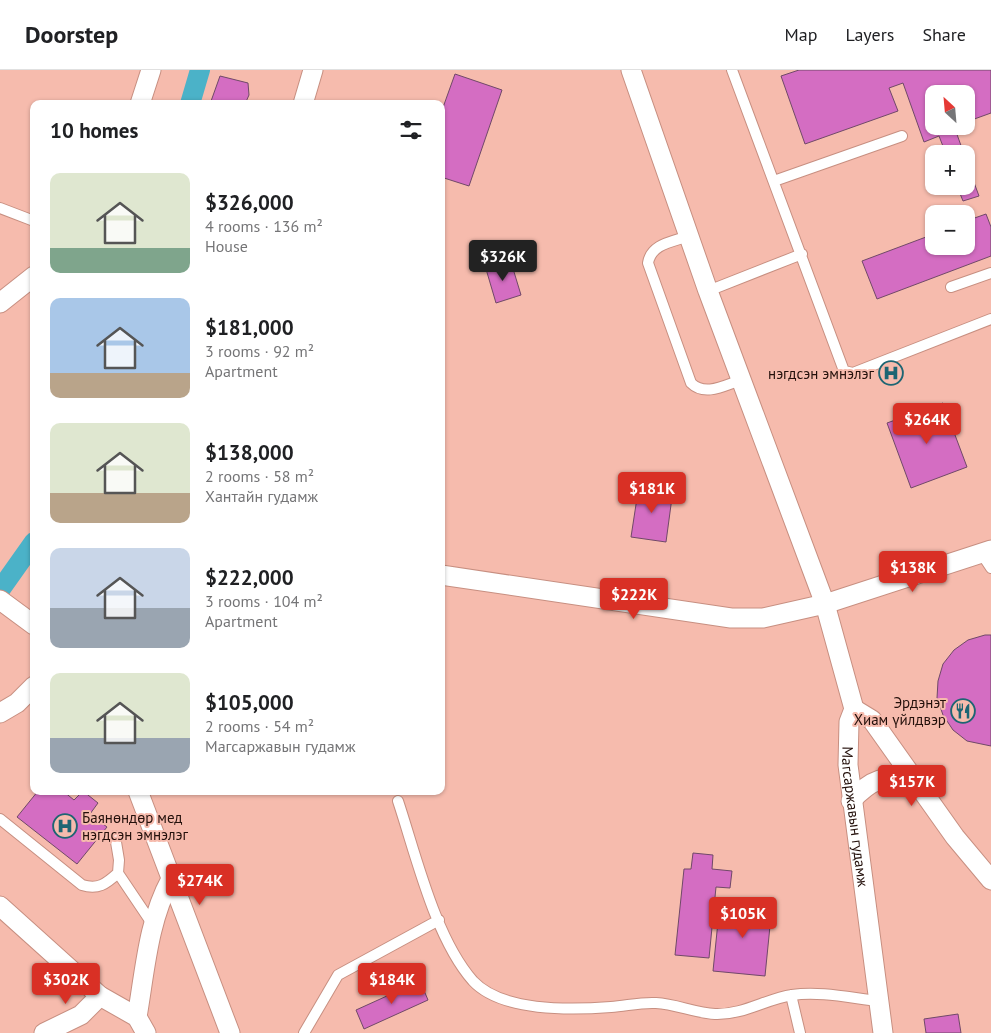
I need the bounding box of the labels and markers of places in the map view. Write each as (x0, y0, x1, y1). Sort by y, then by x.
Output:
pin: $326K (468, 240, 538, 282)
hospital icon: нэгдсэн эмнэлэг (878, 360, 904, 386)
place label: нэгдсэн эмнэлэг (768, 364, 874, 383)
pin: $264K (892, 402, 962, 445)
pin: $181K (617, 472, 687, 514)
pin: $138K (878, 550, 948, 593)
pin: $222K (599, 578, 669, 620)
place label: Эрдэнэт Хиам үйлдвэр (854, 693, 946, 729)
restaurant icon: Эрдэнэт Хиам үйлдвэр (950, 698, 976, 724)
pin: $157K (877, 764, 947, 807)
place label: Баянөндөр мед нэгдсэн эмнэлэг (82, 808, 188, 844)
hospital icon: Баянөндөр мед нэгдсэн эмнэлэг (52, 813, 78, 839)
pin: $274K (165, 864, 235, 906)
pin: $105K (708, 896, 778, 939)
pin: $302K (31, 962, 101, 1005)
pin: $184K (357, 962, 427, 1005)

